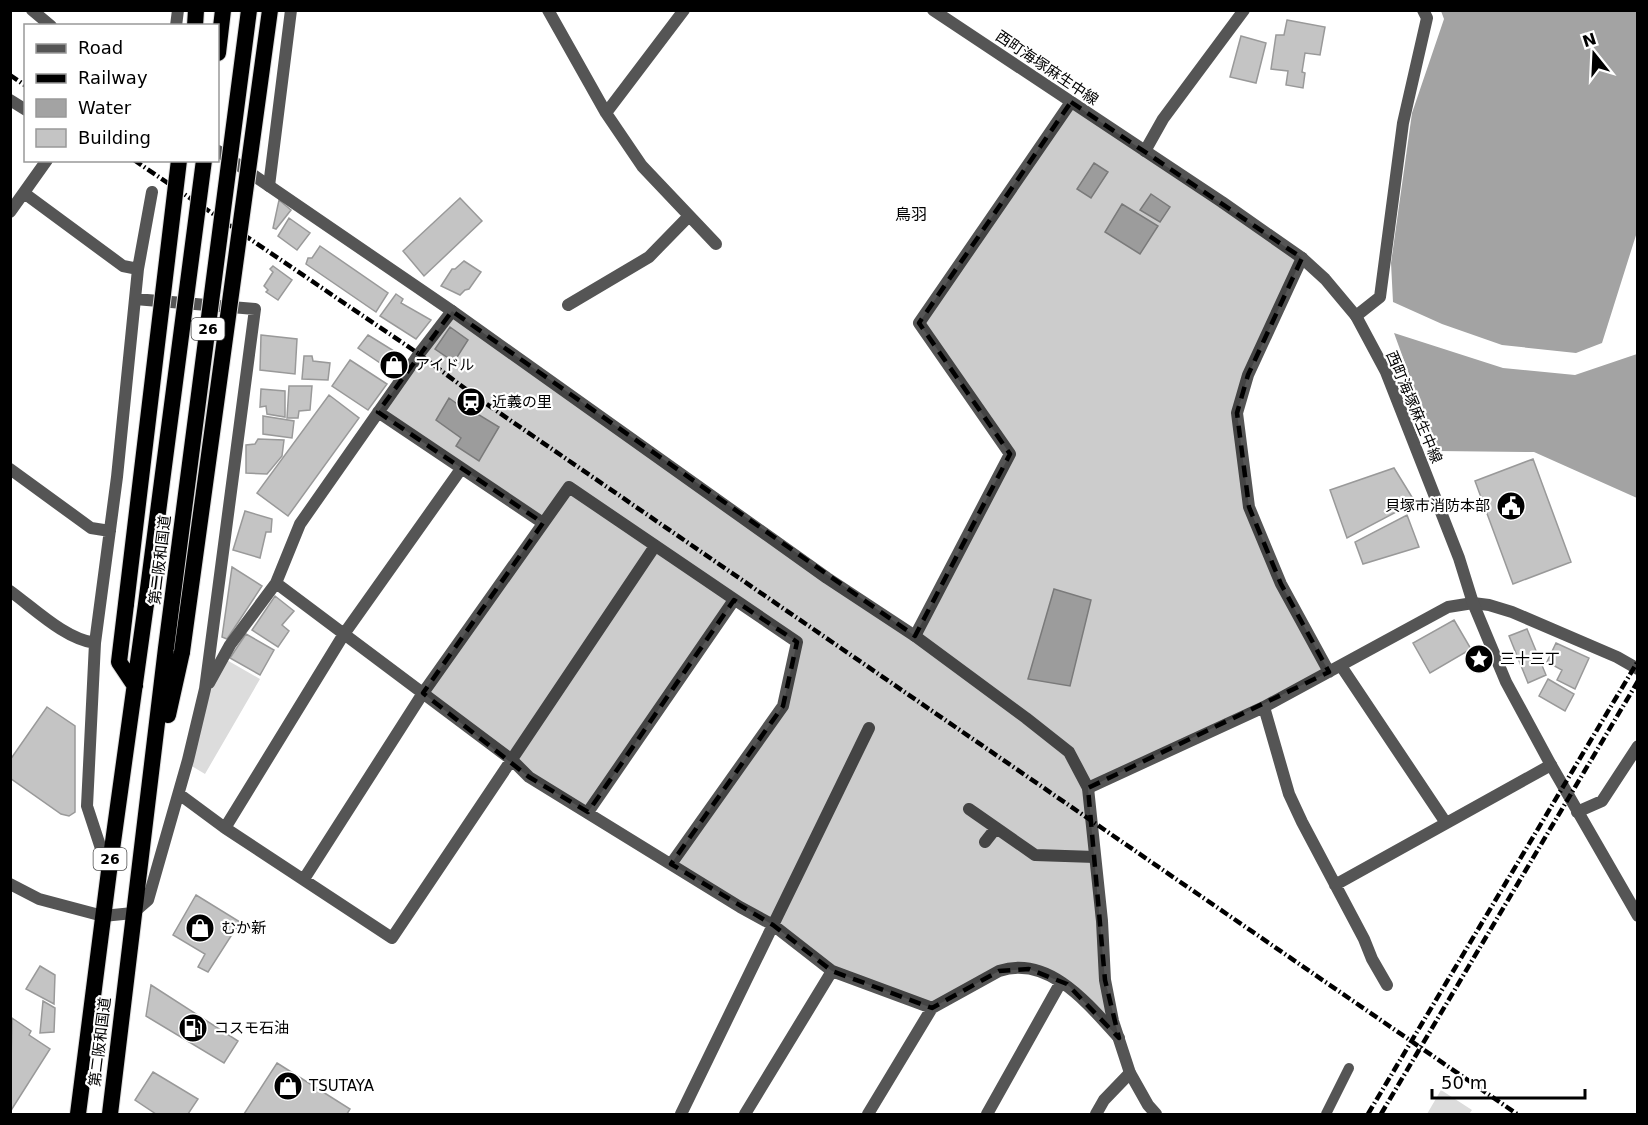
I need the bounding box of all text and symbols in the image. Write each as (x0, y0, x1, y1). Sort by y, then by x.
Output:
legend (24, 24, 219, 162)
north arrow (1564, 24, 1624, 84)
street label: 西町海塚麻生中線 (992, 27, 1102, 109)
text: N (1580, 29, 1599, 51)
text: Road (78, 37, 123, 58)
text: Railway (78, 67, 148, 88)
text: Water (78, 97, 132, 118)
text: Building (78, 127, 151, 148)
district label: 鳥羽 (895, 205, 927, 224)
road number: 26 (192, 318, 224, 340)
street label: 西町海塚麻生中線 (1382, 348, 1446, 466)
shop icon: アイドル (378, 349, 410, 381)
place label: アイドル (415, 356, 474, 374)
station icon: 近義の里 (455, 386, 487, 418)
place label: 近義の里 (492, 393, 552, 411)
public building icon: 貝塚市消防本部 (1495, 490, 1527, 522)
place label: 貝塚市消防本部 (1385, 497, 1490, 515)
street label: 第二阪和国道 (146, 514, 174, 606)
place icon: 三十三丁 (1463, 643, 1495, 675)
place label: 三十三丁 (1500, 650, 1560, 668)
road number: 26 (94, 848, 126, 870)
shop icon: むか新 (184, 912, 216, 944)
place label: むか新 (221, 919, 266, 937)
street label: 第二阪和国道 (86, 996, 114, 1088)
fuel station icon: コスモ石油 (177, 1012, 209, 1044)
place label: コスモ石油 (214, 1019, 289, 1037)
scale bar (1432, 1062, 1585, 1100)
shop icon: TSUTAYA (272, 1070, 304, 1102)
text: 50 m (1441, 1072, 1487, 1093)
place label: TSUTAYA (308, 1077, 375, 1095)

